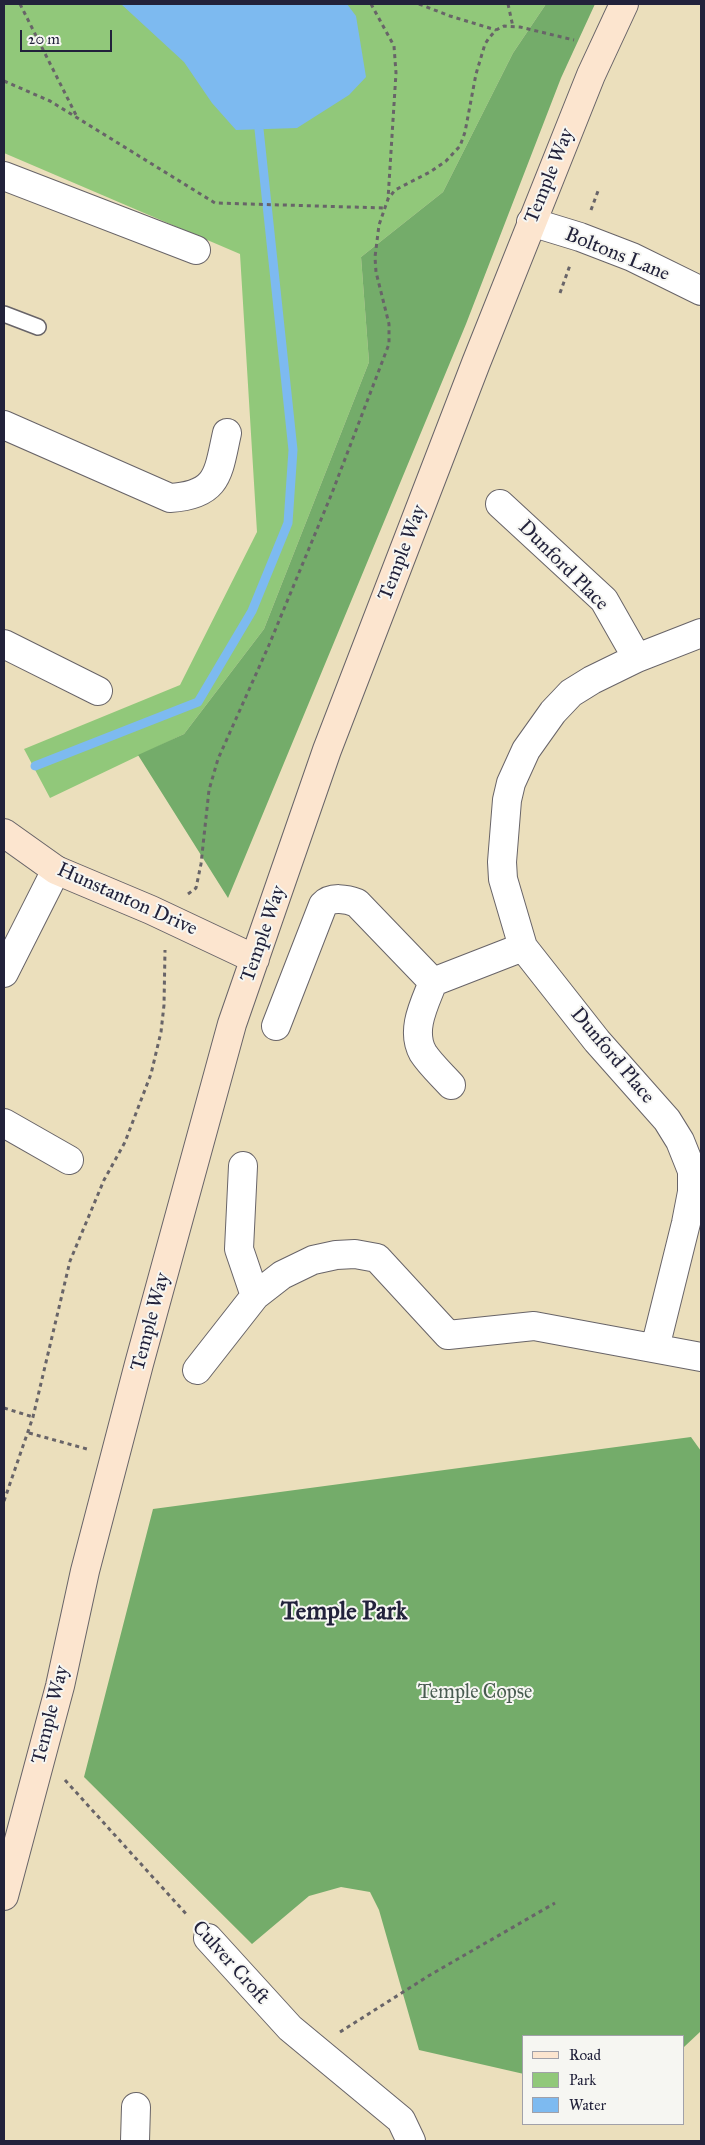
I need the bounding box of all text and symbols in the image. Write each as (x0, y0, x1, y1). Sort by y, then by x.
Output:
scale bar (22, 20, 115, 52)
text: 20 m (28, 30, 60, 48)
street label: Temple Way (520, 125, 580, 227)
street label: Boltons Lane (561, 223, 673, 287)
street label: Temple Way (374, 502, 432, 604)
street label: Dunford Place (513, 516, 613, 616)
street label: Hunstanton Drive (53, 858, 201, 942)
street label: Temple Way (236, 882, 292, 986)
street label: Dunford Place (565, 1003, 659, 1109)
street label: Temple Way (126, 1270, 176, 1374)
district label: Temple Park (281, 1598, 407, 1628)
street label: Temple Way (27, 1663, 75, 1767)
park label: Temple Copse (418, 1681, 532, 1705)
street label: Culver Croft (186, 1916, 274, 2010)
legend (522, 2035, 685, 2125)
text: Road (569, 2046, 601, 2064)
text: Park (569, 2071, 596, 2089)
text: Water (569, 2096, 606, 2114)

